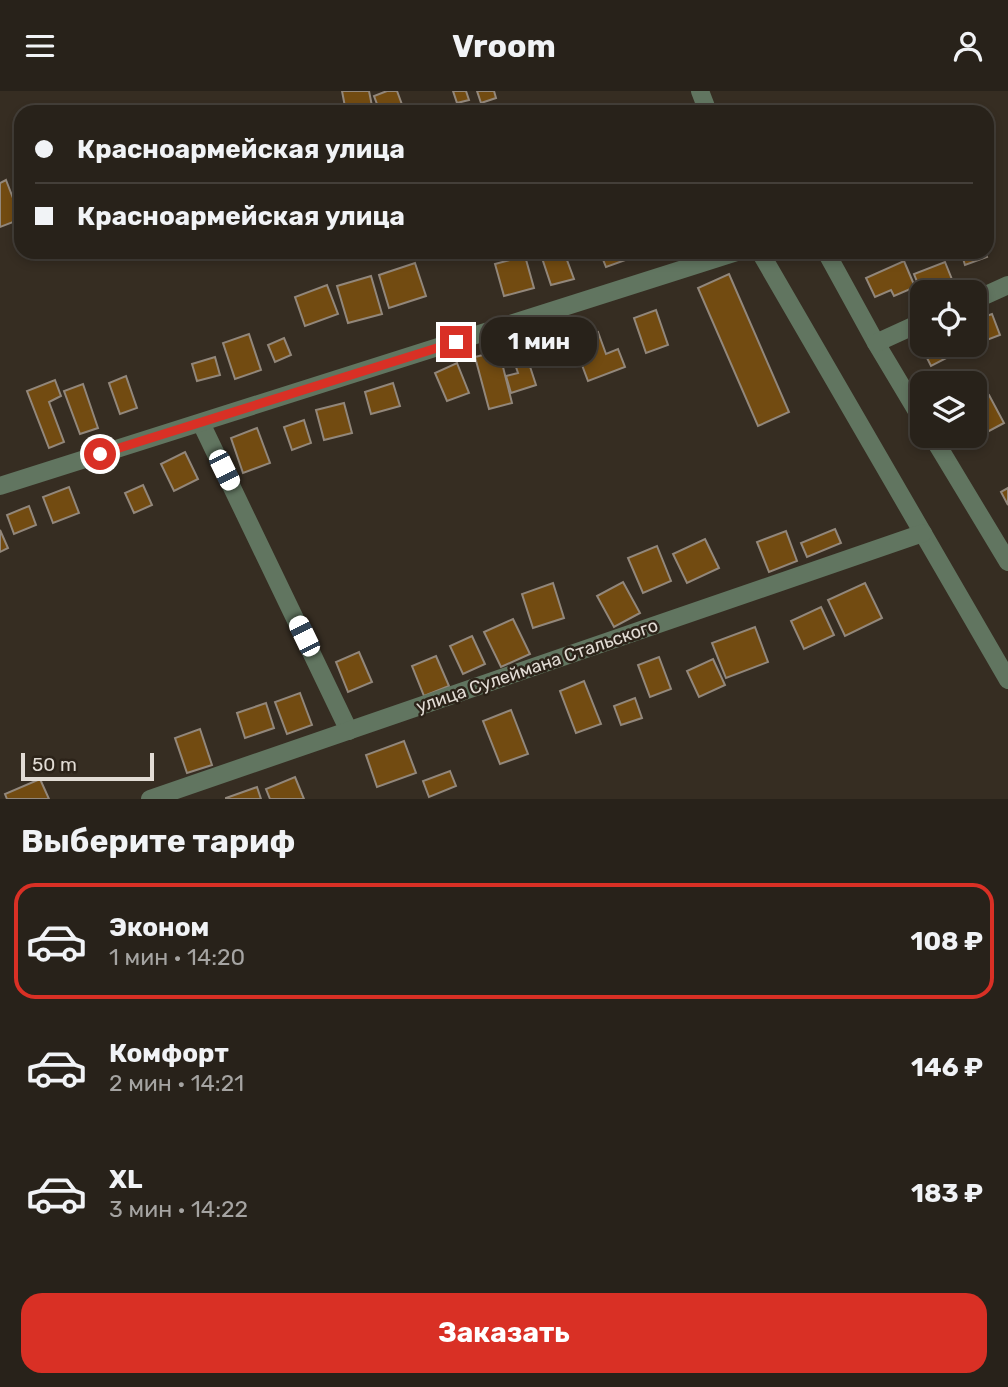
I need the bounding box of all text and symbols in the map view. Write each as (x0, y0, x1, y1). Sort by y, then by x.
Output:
icon: menu (21, 27, 59, 65)
text: Vroom (452, 27, 556, 65)
icon: person (949, 27, 987, 65)
text: Красноармейская улица (77, 134, 405, 165)
text: Красноармейская улица (77, 201, 405, 232)
map controls (910, 280, 987, 448)
button: locate (910, 280, 987, 357)
callout: 1 мин (480, 317, 596, 367)
route end (440, 326, 472, 358)
text: 1 мин (508, 327, 570, 355)
button: layers (910, 371, 987, 448)
route start (84, 438, 116, 470)
car (206, 447, 243, 493)
car (286, 613, 323, 659)
street label: улица Сулеймана Стальского (413, 614, 661, 718)
scale bar (21, 750, 154, 782)
text: 50 m (32, 753, 77, 776)
text: Выберите тариф (21, 822, 295, 860)
icon: car (25, 910, 88, 973)
text: Эконом (109, 912, 209, 943)
text: 108 ₽ (911, 926, 983, 957)
text: 1 мин · 14:20 (109, 943, 245, 971)
icon: car (25, 1036, 88, 1099)
text: Комфорт (109, 1038, 229, 1069)
text: 146 ₽ (911, 1052, 983, 1083)
text: 2 мин · 14:21 (109, 1069, 244, 1097)
icon: car (25, 1162, 88, 1225)
text: XL (109, 1164, 142, 1195)
text: 183 ₽ (911, 1178, 983, 1209)
text: 3 мин · 14:22 (109, 1195, 248, 1223)
button: Заказать (21, 1293, 987, 1373)

